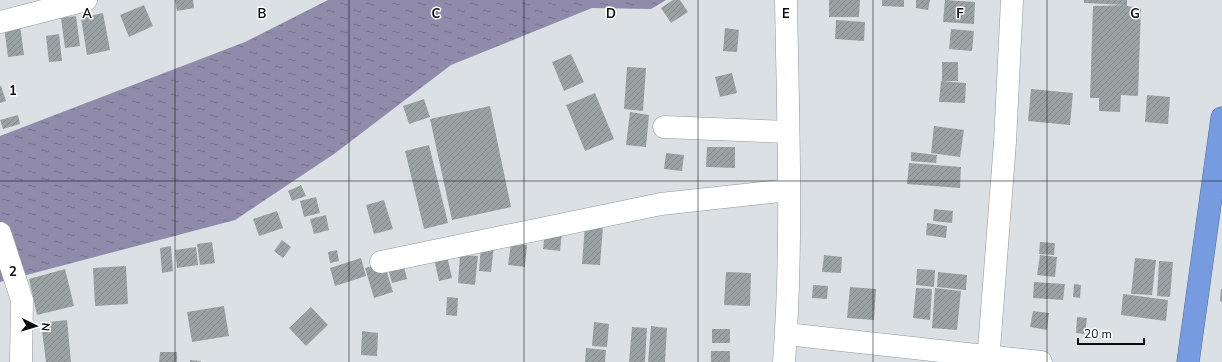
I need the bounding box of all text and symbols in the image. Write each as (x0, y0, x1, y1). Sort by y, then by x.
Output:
text: A (82, 5, 92, 23)
text: B (258, 5, 267, 23)
text: C (432, 5, 441, 23)
text: D (606, 5, 616, 23)
text: E (782, 5, 790, 23)
text: F (956, 5, 964, 23)
text: G (1130, 5, 1140, 23)
text: 1 (9, 82, 17, 100)
text: 2 (9, 263, 17, 281)
north arrow (16, 306, 56, 346)
scale bar (1078, 320, 1144, 346)
text: N (38, 322, 53, 332)
text: 20 m (1084, 326, 1112, 342)

